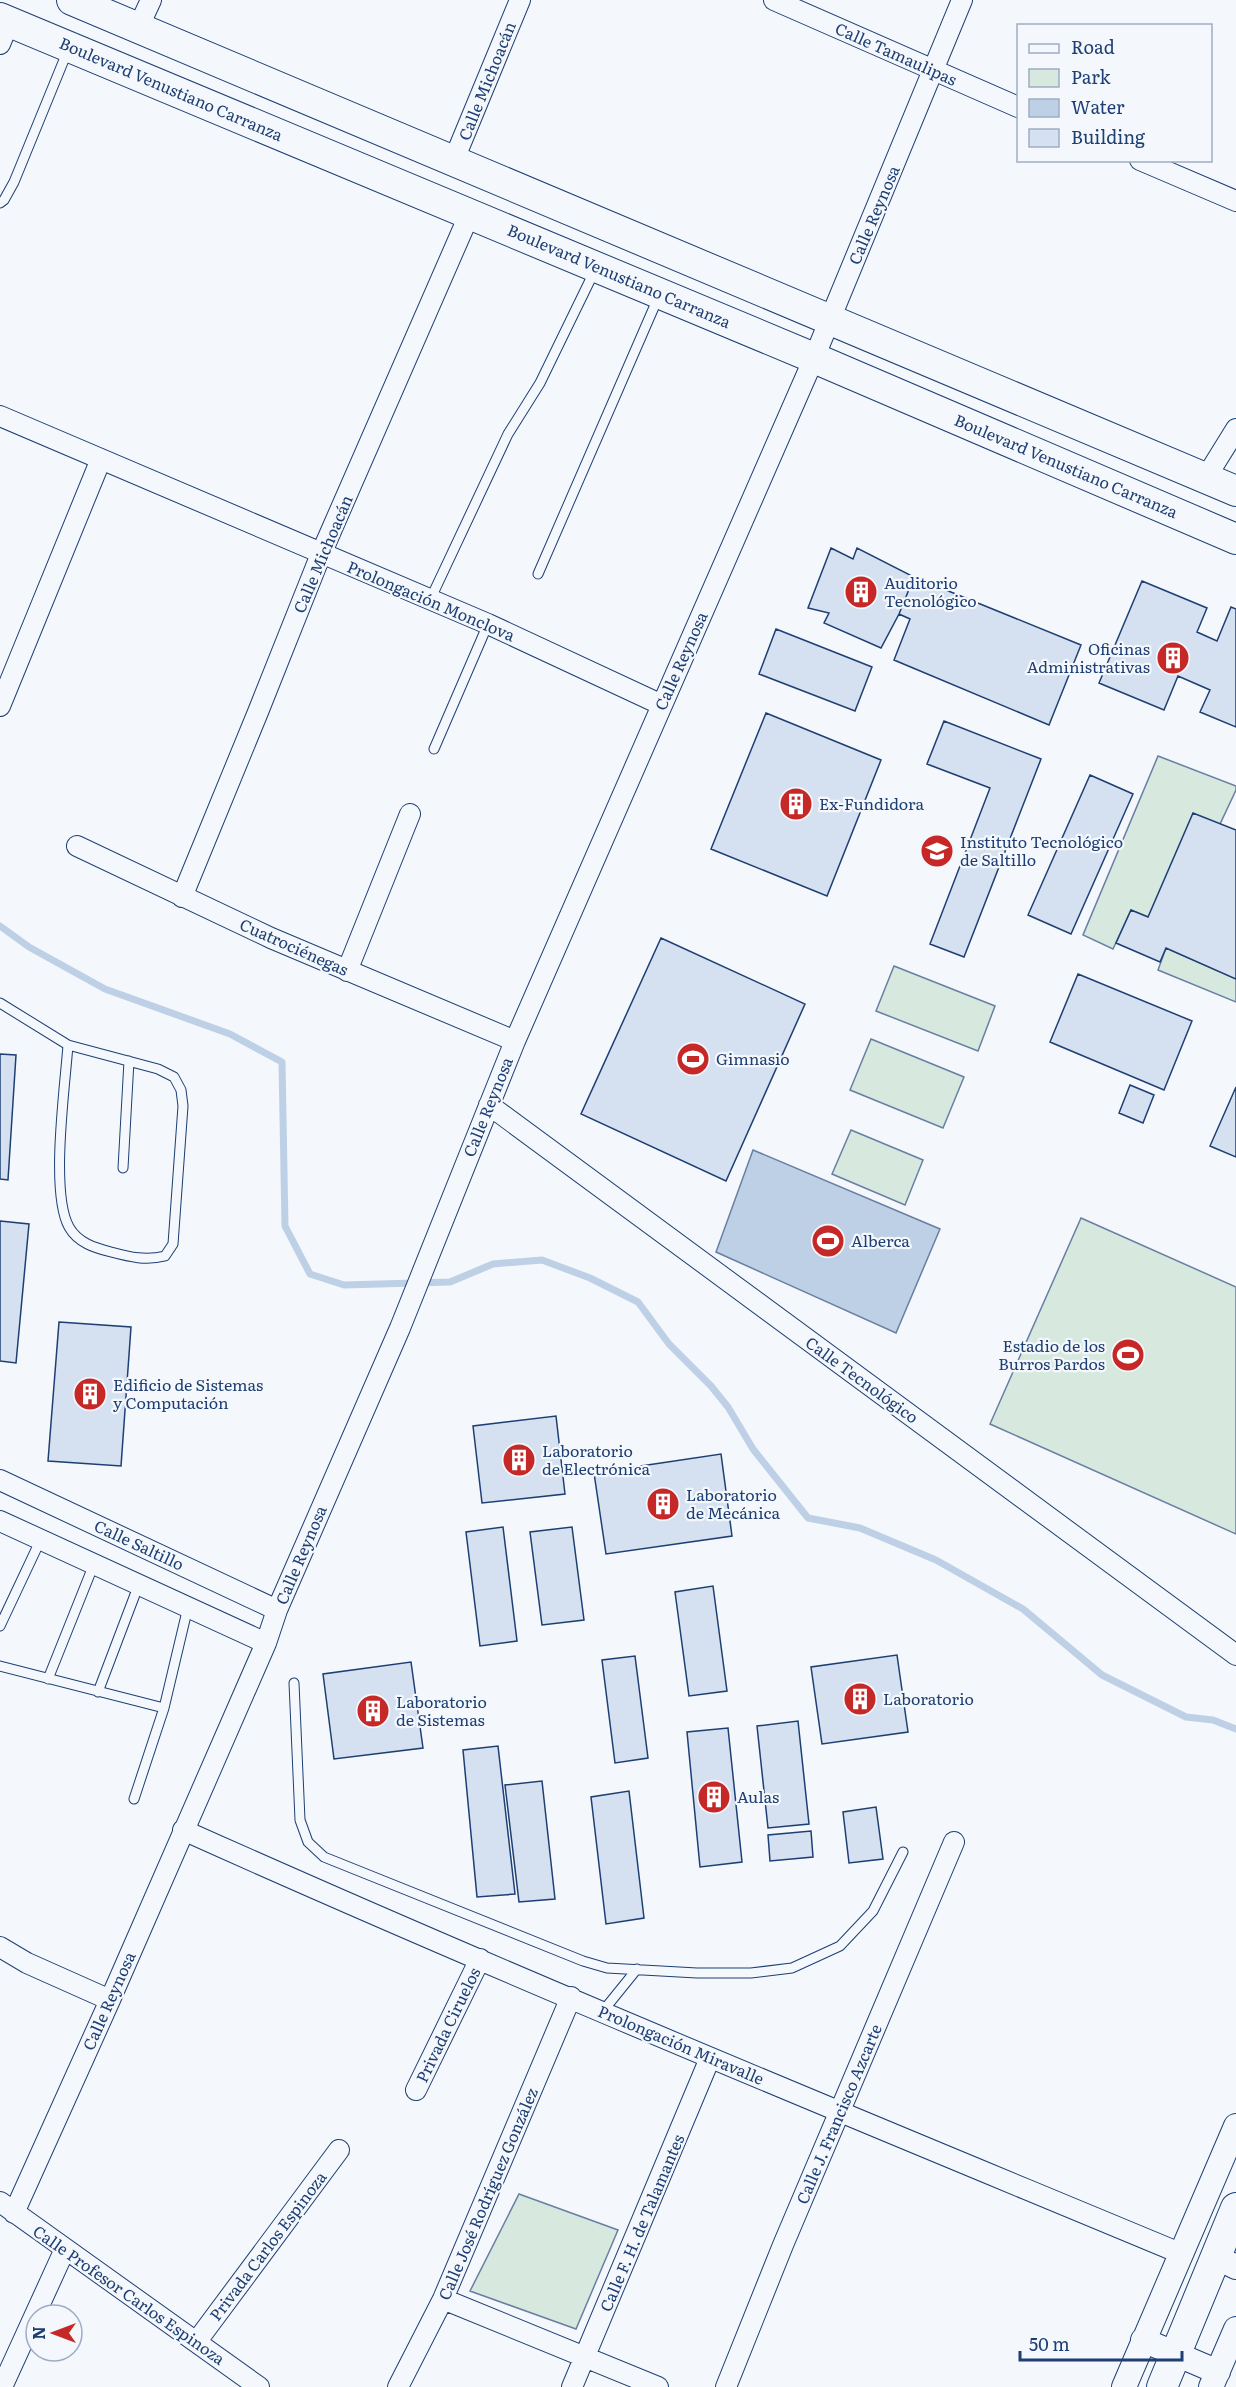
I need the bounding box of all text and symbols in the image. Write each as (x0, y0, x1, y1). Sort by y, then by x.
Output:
street label: Calle Tamaulipas (832, 15, 961, 91)
street label: Calle Michoacán (451, 17, 521, 144)
legend (1017, 24, 1212, 162)
street label: Boulevard Venustiano Carranza (56, 30, 287, 146)
text: Road (1071, 33, 1115, 60)
text: Park (1071, 63, 1112, 90)
text: Water (1071, 93, 1125, 120)
text: Building (1071, 123, 1146, 150)
street label: Calle Reynosa (841, 161, 905, 268)
street label: Boulevard Venustiano Carranza (504, 217, 735, 333)
street label: Boulevard Venustiano Carranza (951, 407, 1182, 523)
street label: Calle Michoacán (286, 490, 358, 616)
street label: Prolongación Monclova (344, 554, 519, 646)
place label: Auditorio Tecnológico (884, 570, 977, 612)
building icon: Auditorio Tecnológico (843, 574, 879, 610)
street label: Calle Reynosa (648, 607, 713, 714)
place label: Oficinas Administrativas (1027, 636, 1150, 678)
building icon: Oficinas Administrativas (1155, 640, 1191, 676)
building icon: Ex-Fundidora (778, 786, 814, 822)
place label: Ex-Fundidora (819, 791, 925, 815)
place label: Instituto Tecnológico de Saltillo (960, 829, 1123, 871)
school or university icon: Instituto Tecnológico de Saltillo (919, 833, 955, 869)
street label: Cuatrociénegas (236, 911, 353, 981)
sports icon: Gimnasio (675, 1041, 711, 1077)
place label: Gimnasio (716, 1046, 790, 1070)
street label: Calle Reynosa (456, 1053, 518, 1160)
sports icon: Alberca (810, 1223, 846, 1259)
place label: Alberca (851, 1228, 910, 1252)
street label: Calle Tecnológico (801, 1330, 924, 1428)
place label: Estadio de los Burros Pardos (998, 1333, 1105, 1375)
sports icon: Estadio de los Burros Pardos (1110, 1337, 1146, 1373)
place label: Edificio de Sistemas y Computación (113, 1372, 263, 1414)
building icon: Edificio de Sistemas y Computación (72, 1376, 108, 1412)
place label: Laboratorio de Electrónica (542, 1438, 650, 1480)
building icon: Laboratorio de Electrónica (501, 1442, 537, 1478)
place label: Laboratorio de Mecánica (686, 1482, 781, 1524)
building icon: Laboratorio de Mecánica (645, 1486, 681, 1522)
street label: Calle Reynosa (268, 1501, 332, 1608)
street label: Calle Saltillo (91, 1513, 188, 1575)
building icon: Laboratorio (842, 1681, 878, 1717)
place label: Laboratorio (883, 1686, 974, 1710)
place label: Laboratorio de Sistemas (396, 1689, 487, 1731)
building icon: Laboratorio de Sistemas (355, 1693, 391, 1729)
building icon: Aulas (696, 1779, 732, 1815)
place label: Aulas (737, 1784, 779, 1808)
street label: Calle Reynosa (76, 1947, 141, 2054)
street label: Privada Ciruelos (409, 1963, 485, 2086)
street label: Prolongación Miravalle (595, 1998, 768, 2090)
street label: Calle J. Francisco Azcarte (789, 2020, 887, 2207)
street label: Calle José Rodríguez González (431, 2083, 543, 2304)
street label: Calle F. H. de Talamantes (593, 2130, 689, 2315)
street label: Privada Carlos Espinoza (203, 2165, 332, 2325)
street label: Calle Profesor Carlos Espinoza (29, 2218, 231, 2370)
north arrow (24, 2303, 84, 2363)
scale bar (1020, 2324, 1182, 2362)
text: N (26, 2326, 50, 2340)
text: 50 m (1029, 2330, 1070, 2357)

